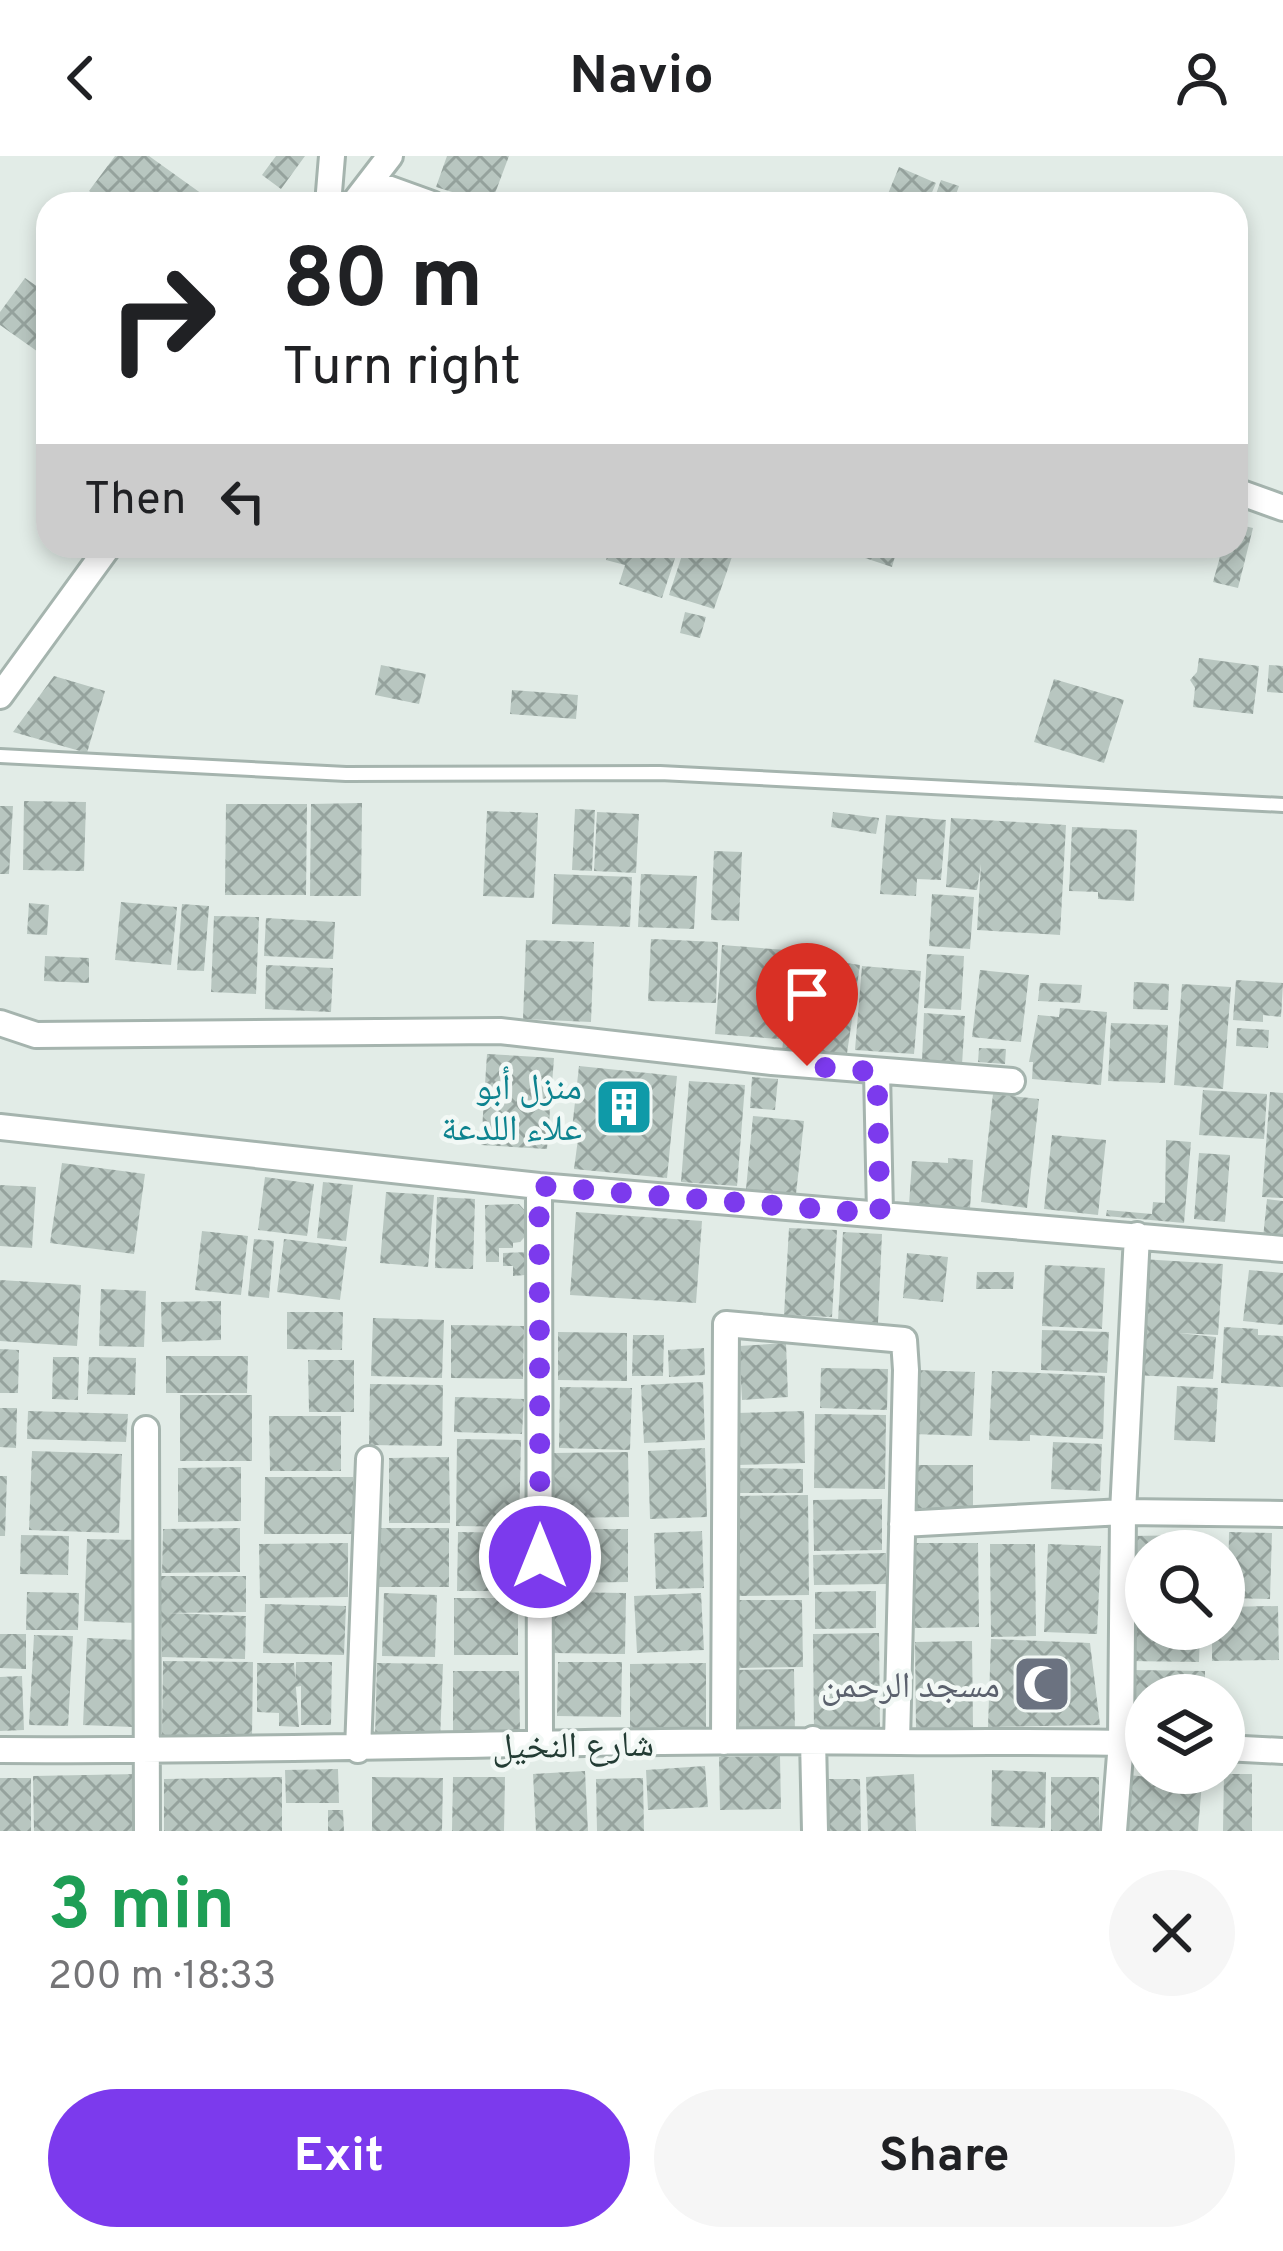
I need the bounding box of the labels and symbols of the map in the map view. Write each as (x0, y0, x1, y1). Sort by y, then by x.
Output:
pin (756, 943, 858, 1066)
place label: منزل أبو علاء اللدعة (441, 1066, 582, 1154)
building icon: منزل أبو علاء اللدعة (593, 1076, 655, 1138)
position arrow (477, 1494, 603, 1620)
mosque icon: مسجد الرحمن (1011, 1653, 1073, 1715)
place label: مسجد الرحمن (821, 1665, 1000, 1711)
street label: شارع النخيل (492, 1724, 654, 1772)

